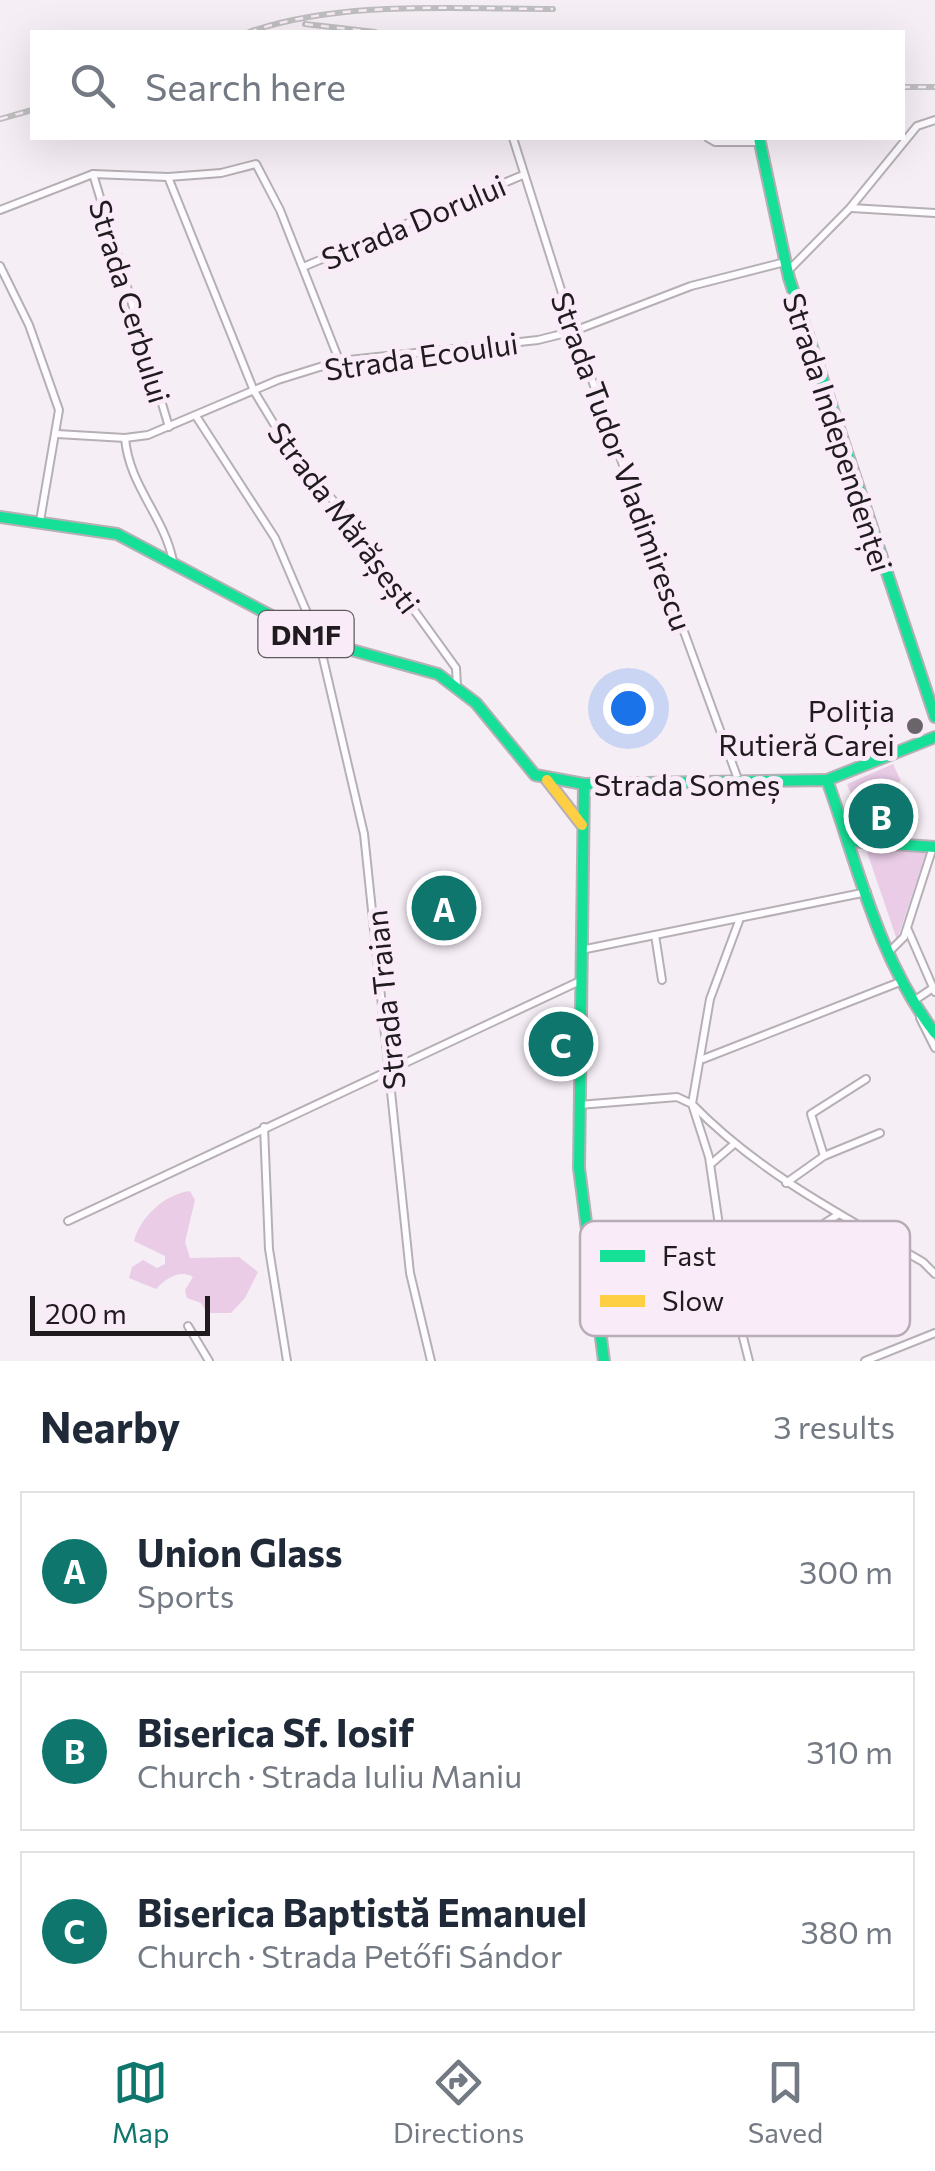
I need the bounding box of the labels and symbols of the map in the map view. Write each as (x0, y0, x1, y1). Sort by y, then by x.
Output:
street label: Strada Dorului (315, 166, 511, 276)
street label: Strada Cerbului (83, 195, 179, 407)
street label: Strada Tudor Vladimirescu (544, 287, 702, 635)
street label: Strada Independenței (775, 288, 902, 577)
street label: Strada Ecoului (322, 323, 520, 387)
street label: Strada Mărășești (259, 414, 429, 621)
road number: DN1F (258, 611, 354, 657)
your location (603, 683, 654, 734)
place label: Poliția Rutieră Carei (718, 691, 895, 762)
marker: Poliția Rutieră Carei (904, 715, 926, 737)
street label: Strada Someș (594, 765, 780, 804)
pin: B (848, 778, 914, 854)
pin: A (412, 870, 476, 946)
street label: Strada Traian (356, 908, 412, 1092)
pin: C (528, 1006, 594, 1082)
legend (580, 1221, 910, 1336)
text: Fast (662, 1238, 716, 1272)
text: Slow (662, 1283, 724, 1317)
scale bar (30, 1291, 210, 1336)

